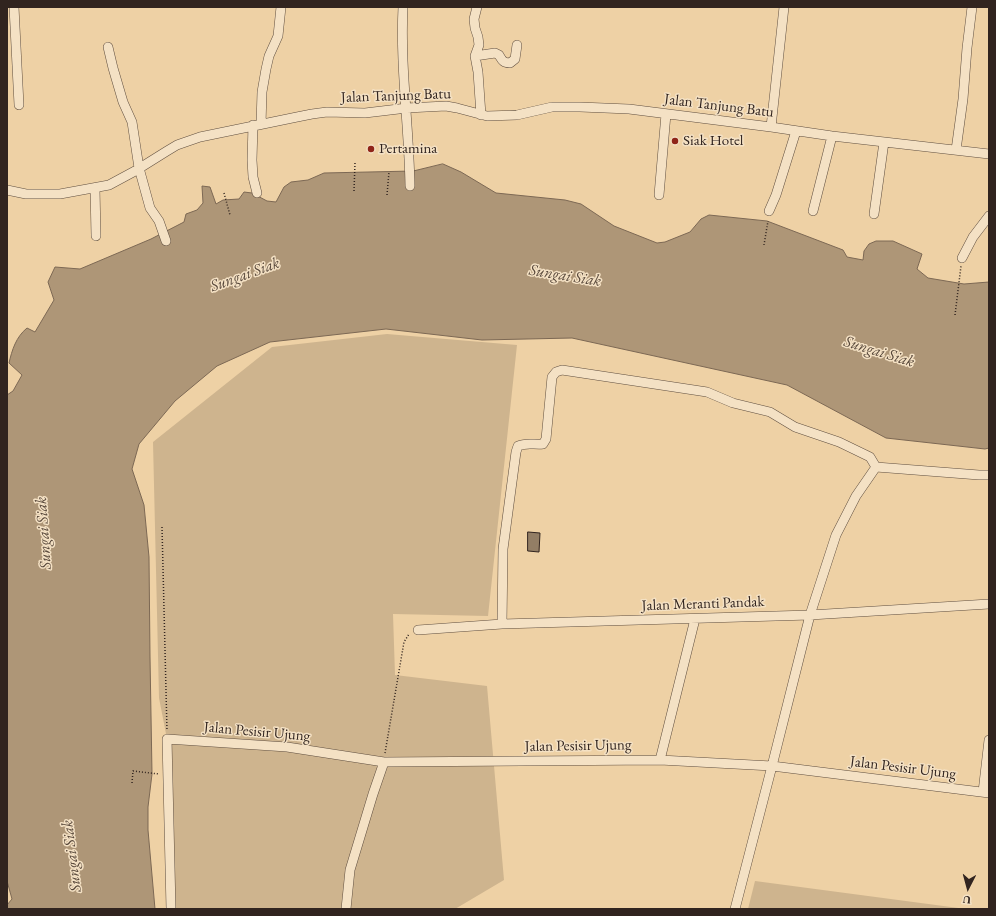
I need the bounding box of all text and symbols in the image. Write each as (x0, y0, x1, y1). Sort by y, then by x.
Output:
street label: Jalan Tanjung Batu (341, 85, 451, 107)
street label: Jalan Tanjung Batu (663, 90, 775, 122)
place label: Siak Hotel (683, 132, 743, 150)
marker: Siak Hotel (670, 136, 680, 146)
place label: Pertamina (379, 140, 437, 158)
marker: Pertamina (366, 144, 376, 154)
water label: Sungai Siak (208, 254, 282, 296)
water label: Sungai Siak (528, 261, 602, 291)
water label: Sungai Siak (841, 332, 917, 372)
water label: Sungai Siak (32, 496, 56, 570)
street label: Jalan Meranti Pandak (641, 593, 765, 615)
street label: Jalan Pesisir Ujung (203, 718, 311, 746)
street label: Jalan Pesisir Ujung (524, 736, 632, 756)
street label: Jalan Pesisir Ujung (849, 753, 957, 783)
water label: Sungai Siak (58, 819, 86, 893)
north arrow (948, 868, 988, 908)
text: U (962, 893, 972, 907)

